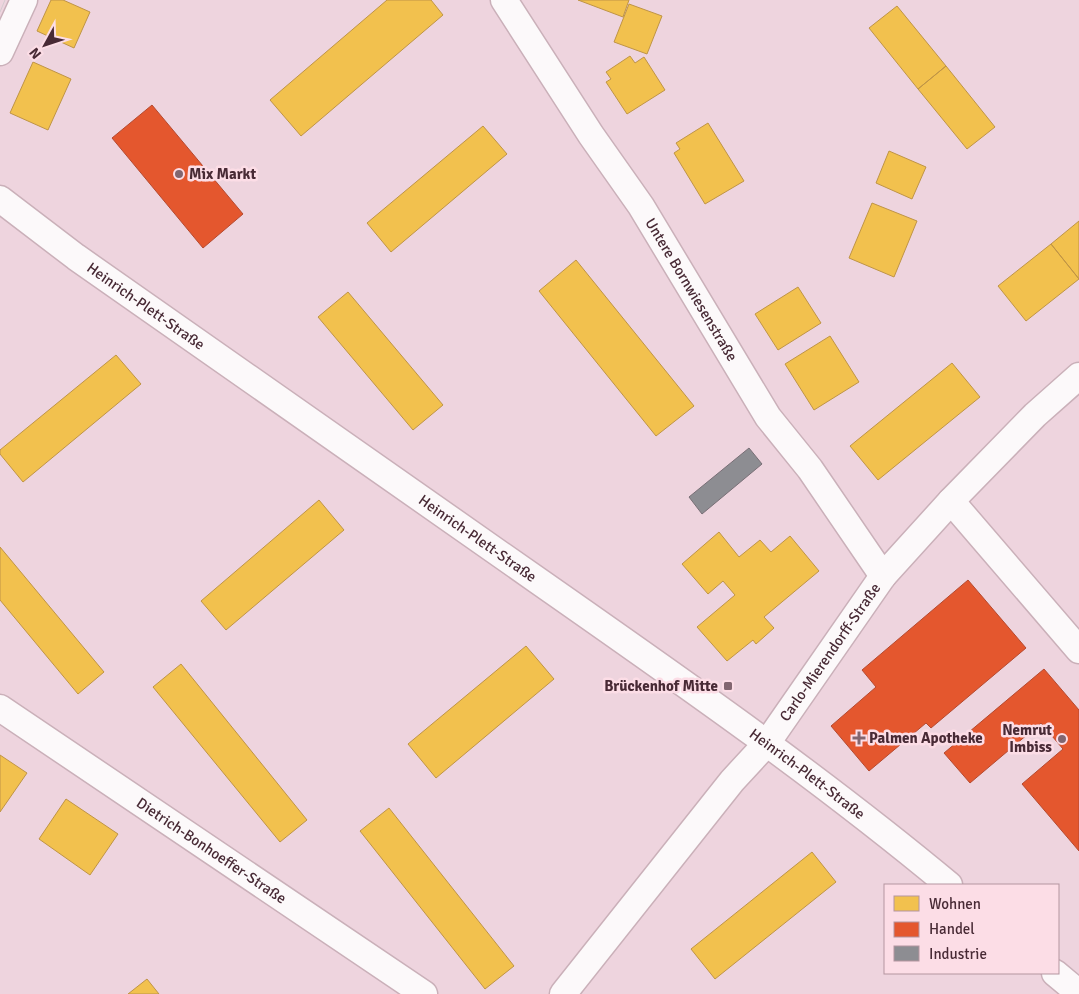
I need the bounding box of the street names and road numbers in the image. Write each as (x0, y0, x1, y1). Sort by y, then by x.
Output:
street label: Untere Bornwiesenstraße (641, 215, 741, 364)
street label: Heinrich-Plett-Straße (83, 259, 208, 354)
street label: Heinrich-Plett-Straße (415, 491, 540, 586)
street label: Carlo-Mierendorff-Straße (776, 580, 884, 725)
street label: Heinrich-Plett-Straße (746, 725, 869, 823)
street label: Dietrich-Bonhoeffer-Straße (133, 794, 290, 907)

